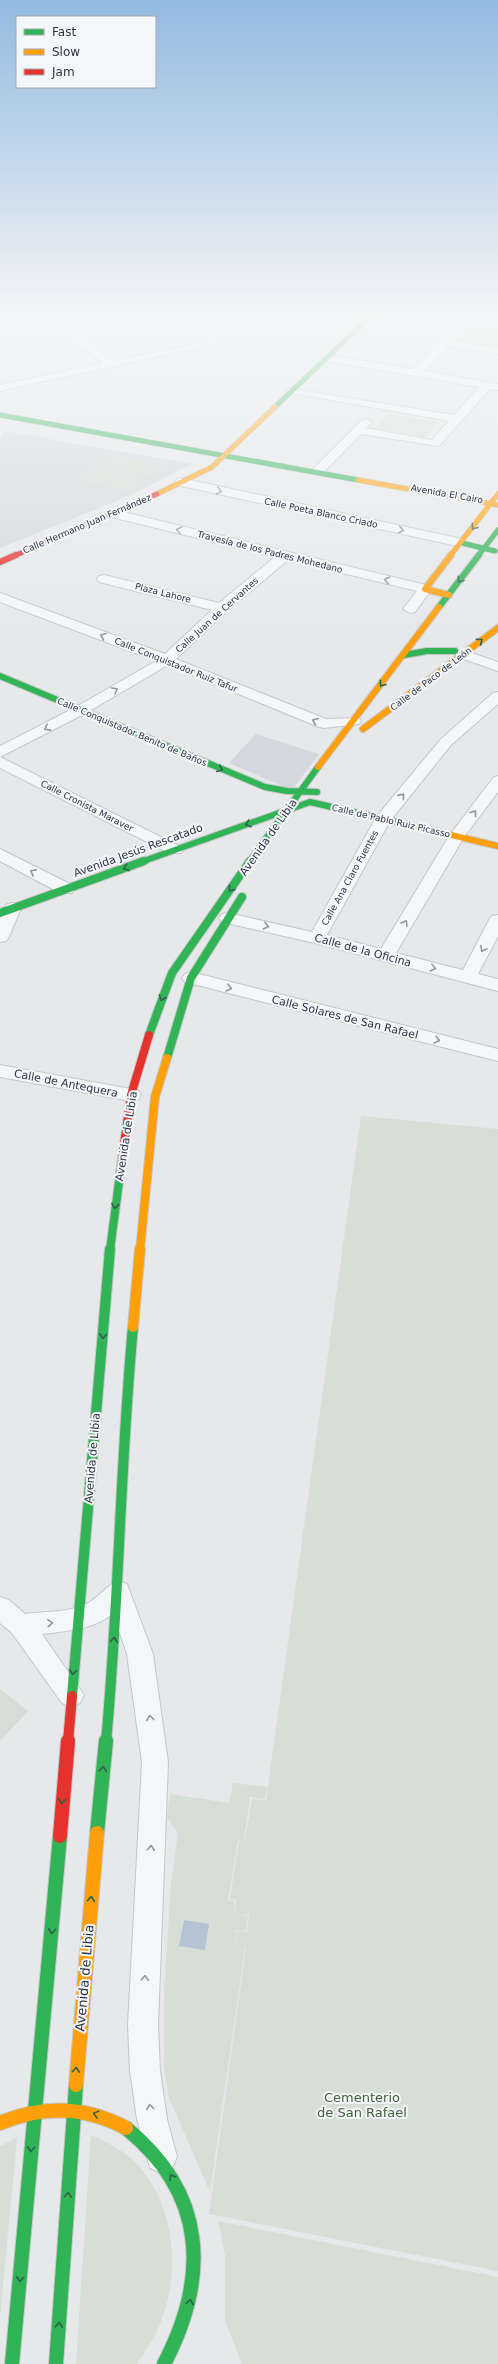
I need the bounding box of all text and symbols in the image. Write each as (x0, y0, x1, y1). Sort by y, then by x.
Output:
legend (16, 16, 156, 88)
text: Fast (52, 25, 76, 39)
text: Slow (52, 45, 80, 59)
text: Jam (51, 65, 75, 79)
street label: Avenida El Cairo (410, 483, 484, 505)
one-way arrow (216, 486, 222, 494)
street label: Calle Hermano Juan Fernández (21, 492, 153, 556)
street label: Calle Poeta Blanco Criado (263, 496, 379, 530)
one-way arrow (472, 522, 479, 529)
one-way arrow (398, 525, 404, 534)
one-way arrow (175, 526, 182, 535)
street label: Travesía de los Padres Mohedano (195, 529, 344, 575)
street label: Calle Juan de Cervantes (174, 575, 261, 655)
one-way arrow (457, 576, 465, 583)
one-way arrow (384, 577, 390, 585)
street label: Plaza Lahore (134, 581, 192, 605)
one-way arrow (100, 633, 107, 641)
street label: Calle Conquistador Ruiz Tafur (113, 636, 239, 694)
one-way arrow (476, 639, 483, 646)
street label: Calle de Paco de León (389, 645, 473, 713)
one-way arrow (379, 679, 386, 686)
one-way arrow (111, 688, 118, 695)
street label: Calle Conquistador Benito de Baños (56, 696, 209, 768)
one-way arrow (312, 717, 319, 725)
one-way arrow (43, 723, 51, 731)
one-way arrow (215, 764, 223, 772)
street label: Calle Cronista Maraver (39, 778, 135, 834)
one-way arrow (397, 794, 404, 801)
street label: Avenida de Libia (237, 796, 300, 878)
street label: Calle de Pablo Ruiz Picasso (331, 803, 452, 840)
one-way arrow (469, 811, 476, 818)
one-way arrow (245, 819, 252, 827)
street label: Avenida Jesús Rescatado (72, 821, 205, 880)
street label: Calle Ana Claro Fuentes (320, 829, 380, 927)
one-way arrow (123, 863, 130, 871)
one-way arrow (30, 869, 37, 876)
one-way arrow (229, 884, 236, 891)
one-way arrow (400, 920, 407, 927)
one-way arrow (263, 922, 269, 930)
street label: Calle de la Oficina (313, 931, 413, 970)
one-way arrow (480, 945, 488, 952)
one-way arrow (430, 964, 436, 972)
one-way arrow (226, 983, 233, 992)
street label: Calle Solares de San Rafael (270, 993, 420, 1042)
one-way arrow (159, 995, 167, 1002)
one-way arrow (433, 1035, 440, 1044)
street label: Calle de Antequera (13, 1067, 119, 1100)
street label: Avenida de Libia (113, 1090, 140, 1182)
one-way arrow (111, 1203, 120, 1209)
one-way arrow (99, 1333, 108, 1339)
street label: Avenida de Libia (82, 1412, 103, 1504)
one-way arrow (47, 1619, 53, 1627)
one-way arrow (110, 1637, 119, 1643)
one-way arrow (69, 1669, 78, 1675)
one-way arrow (146, 1715, 155, 1721)
one-way arrow (98, 1766, 107, 1772)
one-way arrow (58, 1798, 67, 1804)
one-way arrow (147, 1845, 155, 1851)
one-way arrow (87, 1896, 96, 1902)
street label: Avenida de Libia (72, 1924, 97, 2032)
one-way arrow (47, 1928, 56, 1934)
one-way arrow (141, 1975, 149, 1981)
one-way arrow (72, 2067, 81, 2073)
park label: Cementerio de San Rafael (317, 2090, 407, 2120)
one-way arrow (146, 2104, 155, 2110)
one-way arrow (92, 2110, 99, 2119)
one-way arrow (27, 2146, 36, 2152)
one-way arrow (170, 2174, 177, 2181)
one-way arrow (63, 2192, 72, 2198)
one-way arrow (15, 2276, 24, 2282)
one-way arrow (185, 2299, 194, 2306)
one-way arrow (54, 2322, 63, 2328)

